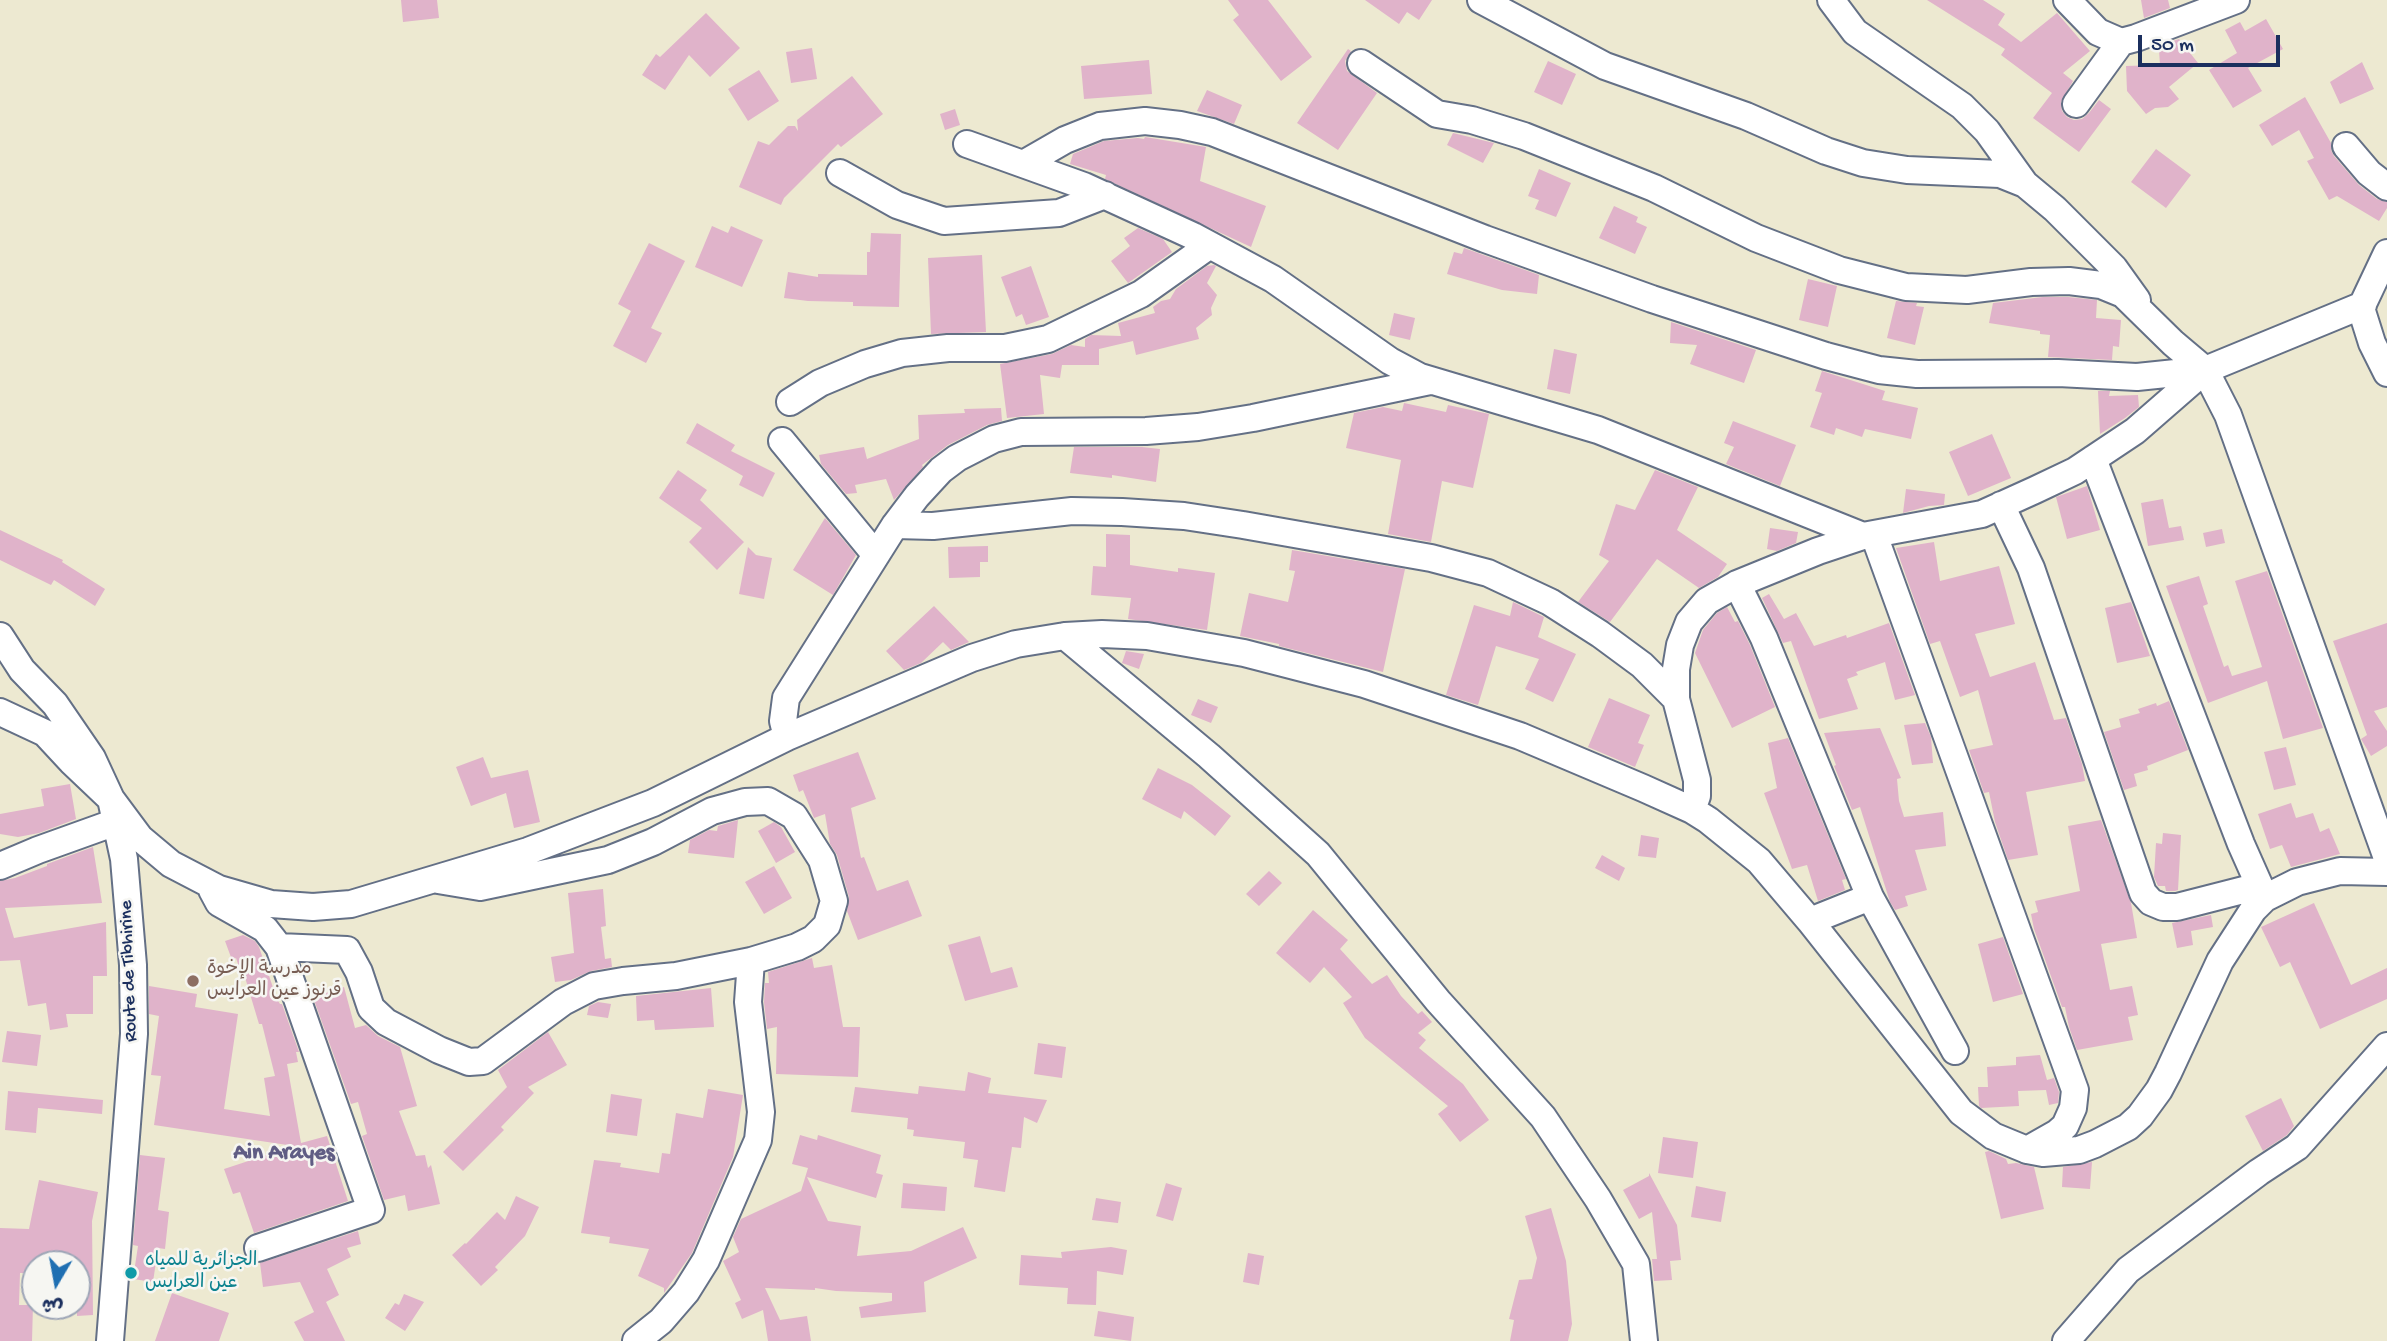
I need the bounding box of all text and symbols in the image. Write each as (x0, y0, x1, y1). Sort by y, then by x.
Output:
scale bar (2142, 21, 2284, 65)
text: 50 m (2151, 34, 2194, 59)
street label: Route de Tibhirine (116, 900, 144, 1042)
place label: مدرسة الإخوة قرنوز عين العرايس (207, 959, 342, 1003)
marker: مدرسة الإخوة قرنوز عين العرايس (185, 973, 201, 989)
district label: Ain Arayes (233, 1140, 335, 1168)
north arrow (21, 1250, 91, 1320)
place label: الجزائرية للمياه عين العرايس (145, 1251, 257, 1295)
marker: الجزائرية للمياه عين العرايس (123, 1265, 139, 1281)
text: ش (40, 1291, 65, 1317)

